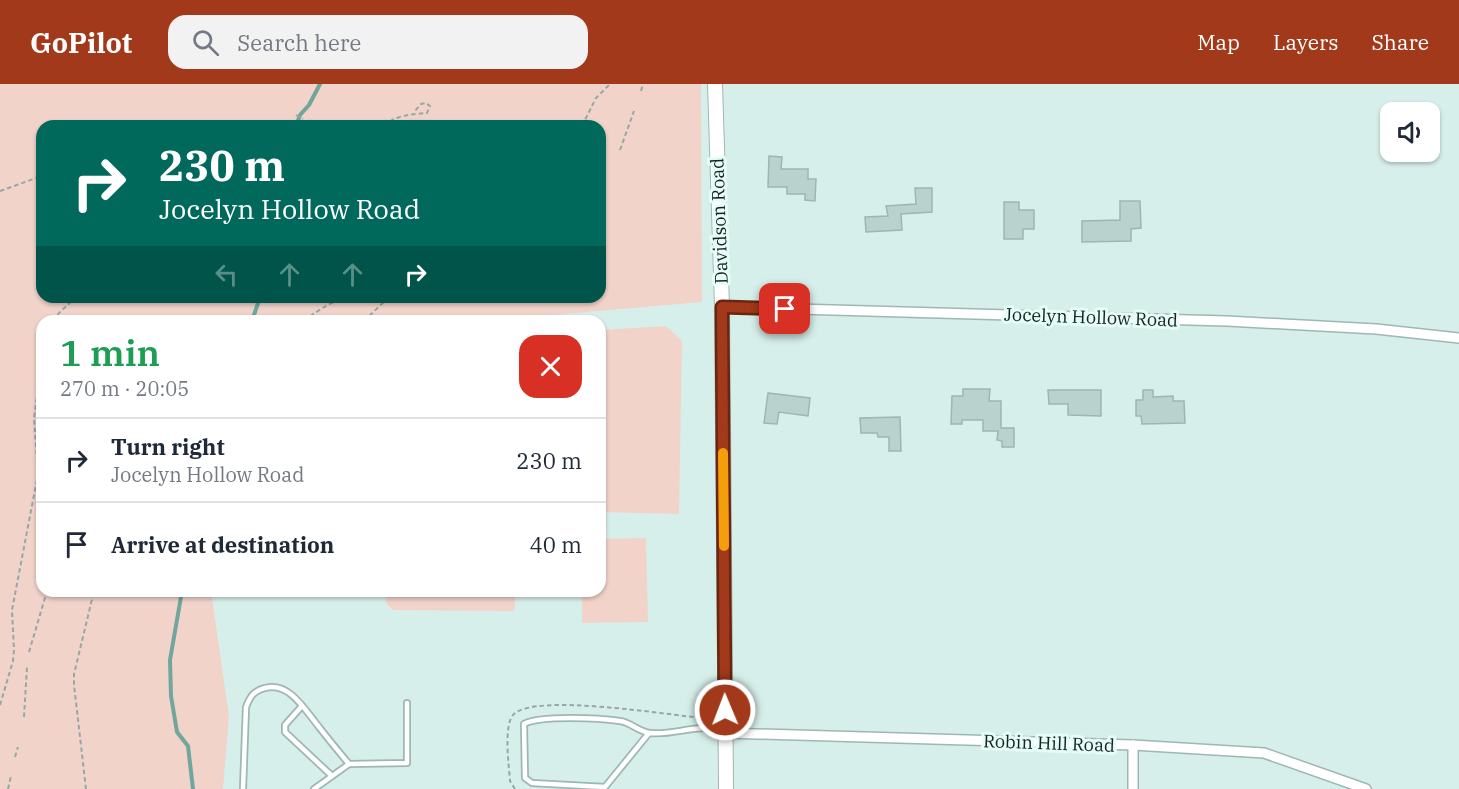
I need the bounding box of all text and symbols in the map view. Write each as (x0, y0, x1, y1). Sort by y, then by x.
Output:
search box (168, 15, 588, 69)
text: GoPilot (30, 24, 132, 61)
icon: search (189, 26, 222, 59)
text: Search here (237, 28, 361, 57)
text: Map (1197, 28, 1240, 56)
text: Layers (1273, 28, 1339, 56)
text: Share (1372, 28, 1429, 56)
map controls (1380, 102, 1440, 162)
button: sound (1380, 102, 1440, 162)
text: 230 m (159, 138, 285, 193)
icon: right (60, 144, 138, 222)
street label: Davidson Road (705, 158, 733, 284)
text: Jocelyn Hollow Road (159, 191, 420, 226)
icon: left (210, 258, 243, 291)
icon: ahead (273, 258, 306, 291)
icon: ahead (336, 258, 369, 291)
icon: right (399, 258, 432, 291)
pin (759, 283, 810, 334)
icon: arrive (768, 292, 801, 325)
street label: Jocelyn Hollow Road (1004, 302, 1178, 332)
text: 1 min (60, 329, 160, 376)
button: close (519, 335, 582, 398)
text: 270 m · 20:05 (60, 375, 189, 402)
text: Turn right (111, 432, 225, 461)
icon: right (60, 444, 93, 477)
text: 230 m (516, 446, 582, 475)
text: Jocelyn Hollow Road (111, 461, 304, 488)
icon: arrive (60, 528, 93, 561)
text: Arrive at destination (111, 530, 334, 559)
text: 40 m (530, 530, 582, 559)
position arrow (693, 678, 757, 742)
street label: Robin Hill Road (983, 729, 1115, 757)

